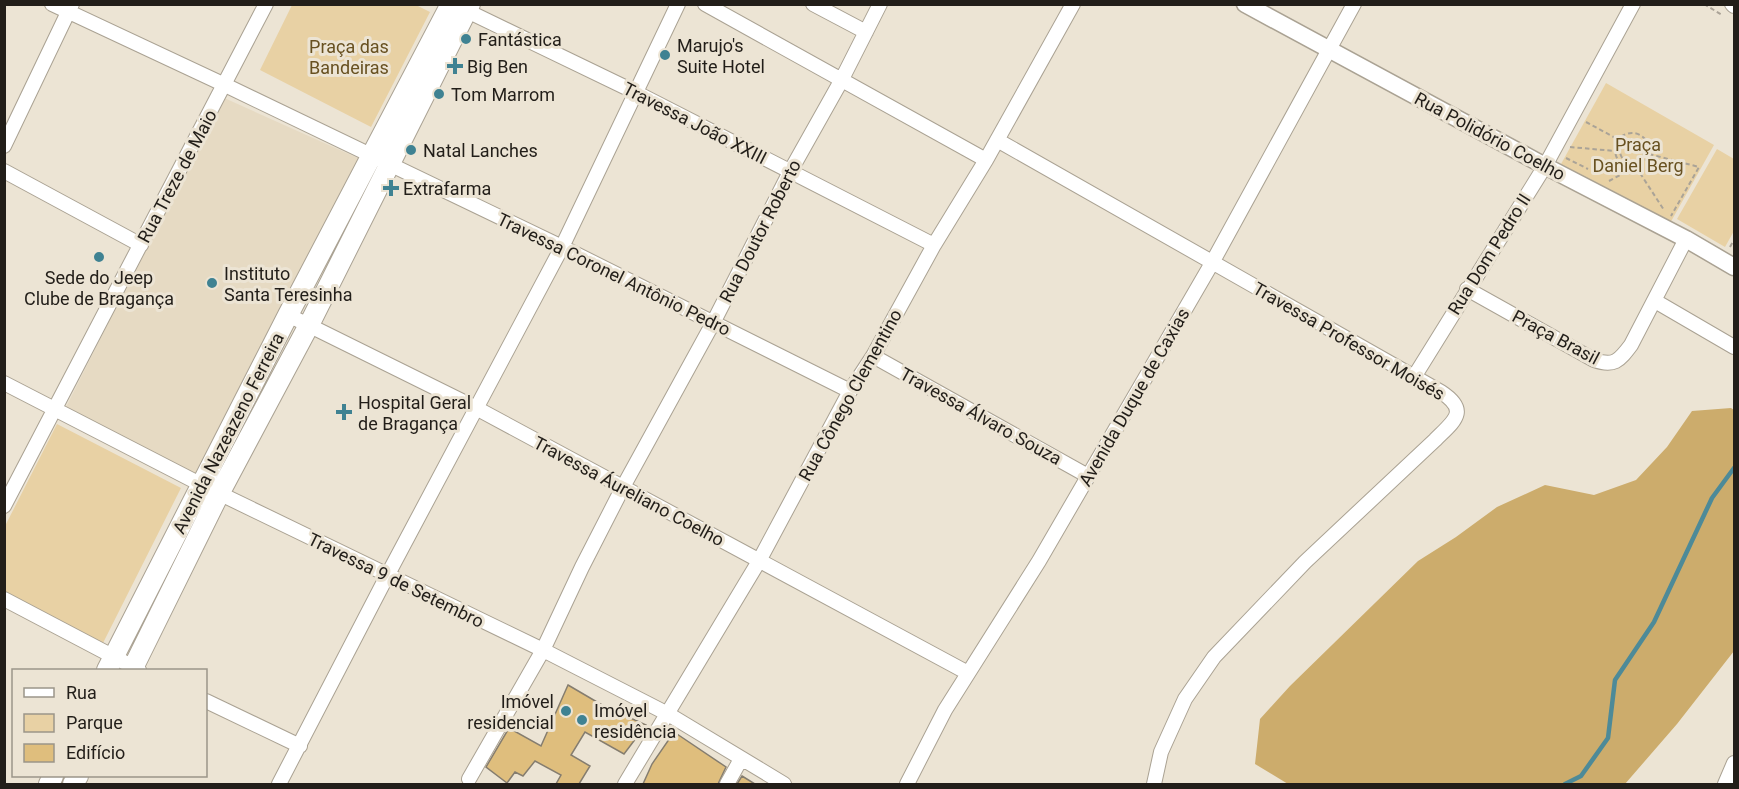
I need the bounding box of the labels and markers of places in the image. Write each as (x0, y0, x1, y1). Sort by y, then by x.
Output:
place label: Fantástica (478, 29, 562, 50)
marker: Fantástica (459, 32, 473, 46)
place label: Marujo's Suite Hotel (677, 35, 765, 77)
marker: Marujo's Suite Hotel (658, 48, 672, 62)
place label: Big Ben (467, 56, 528, 77)
marker: Big Ben (448, 59, 462, 73)
place label: Tom Marrom (451, 84, 555, 105)
marker: Tom Marrom (432, 87, 446, 101)
place label: Natal Lanches (423, 140, 538, 161)
marker: Natal Lanches (404, 143, 418, 157)
place label: Extrafarma (403, 178, 491, 199)
marker: Extrafarma (384, 181, 398, 195)
marker: Sede do Jeep Clube de Bragança (92, 250, 106, 264)
place label: Instituto Santa Teresinha (224, 263, 352, 305)
place label: Sede do Jeep Clube de Bragança (24, 267, 174, 309)
marker: Instituto Santa Teresinha (205, 276, 219, 290)
place label: Hospital Geral de Bragança (358, 392, 471, 434)
marker: Hospital Geral de Bragança (335, 403, 353, 421)
place label: Imóvel residencial (467, 691, 554, 733)
place label: Imóvel residência (594, 700, 676, 742)
marker: Imóvel residencial (559, 704, 573, 718)
marker: Imóvel residência (575, 713, 589, 727)

